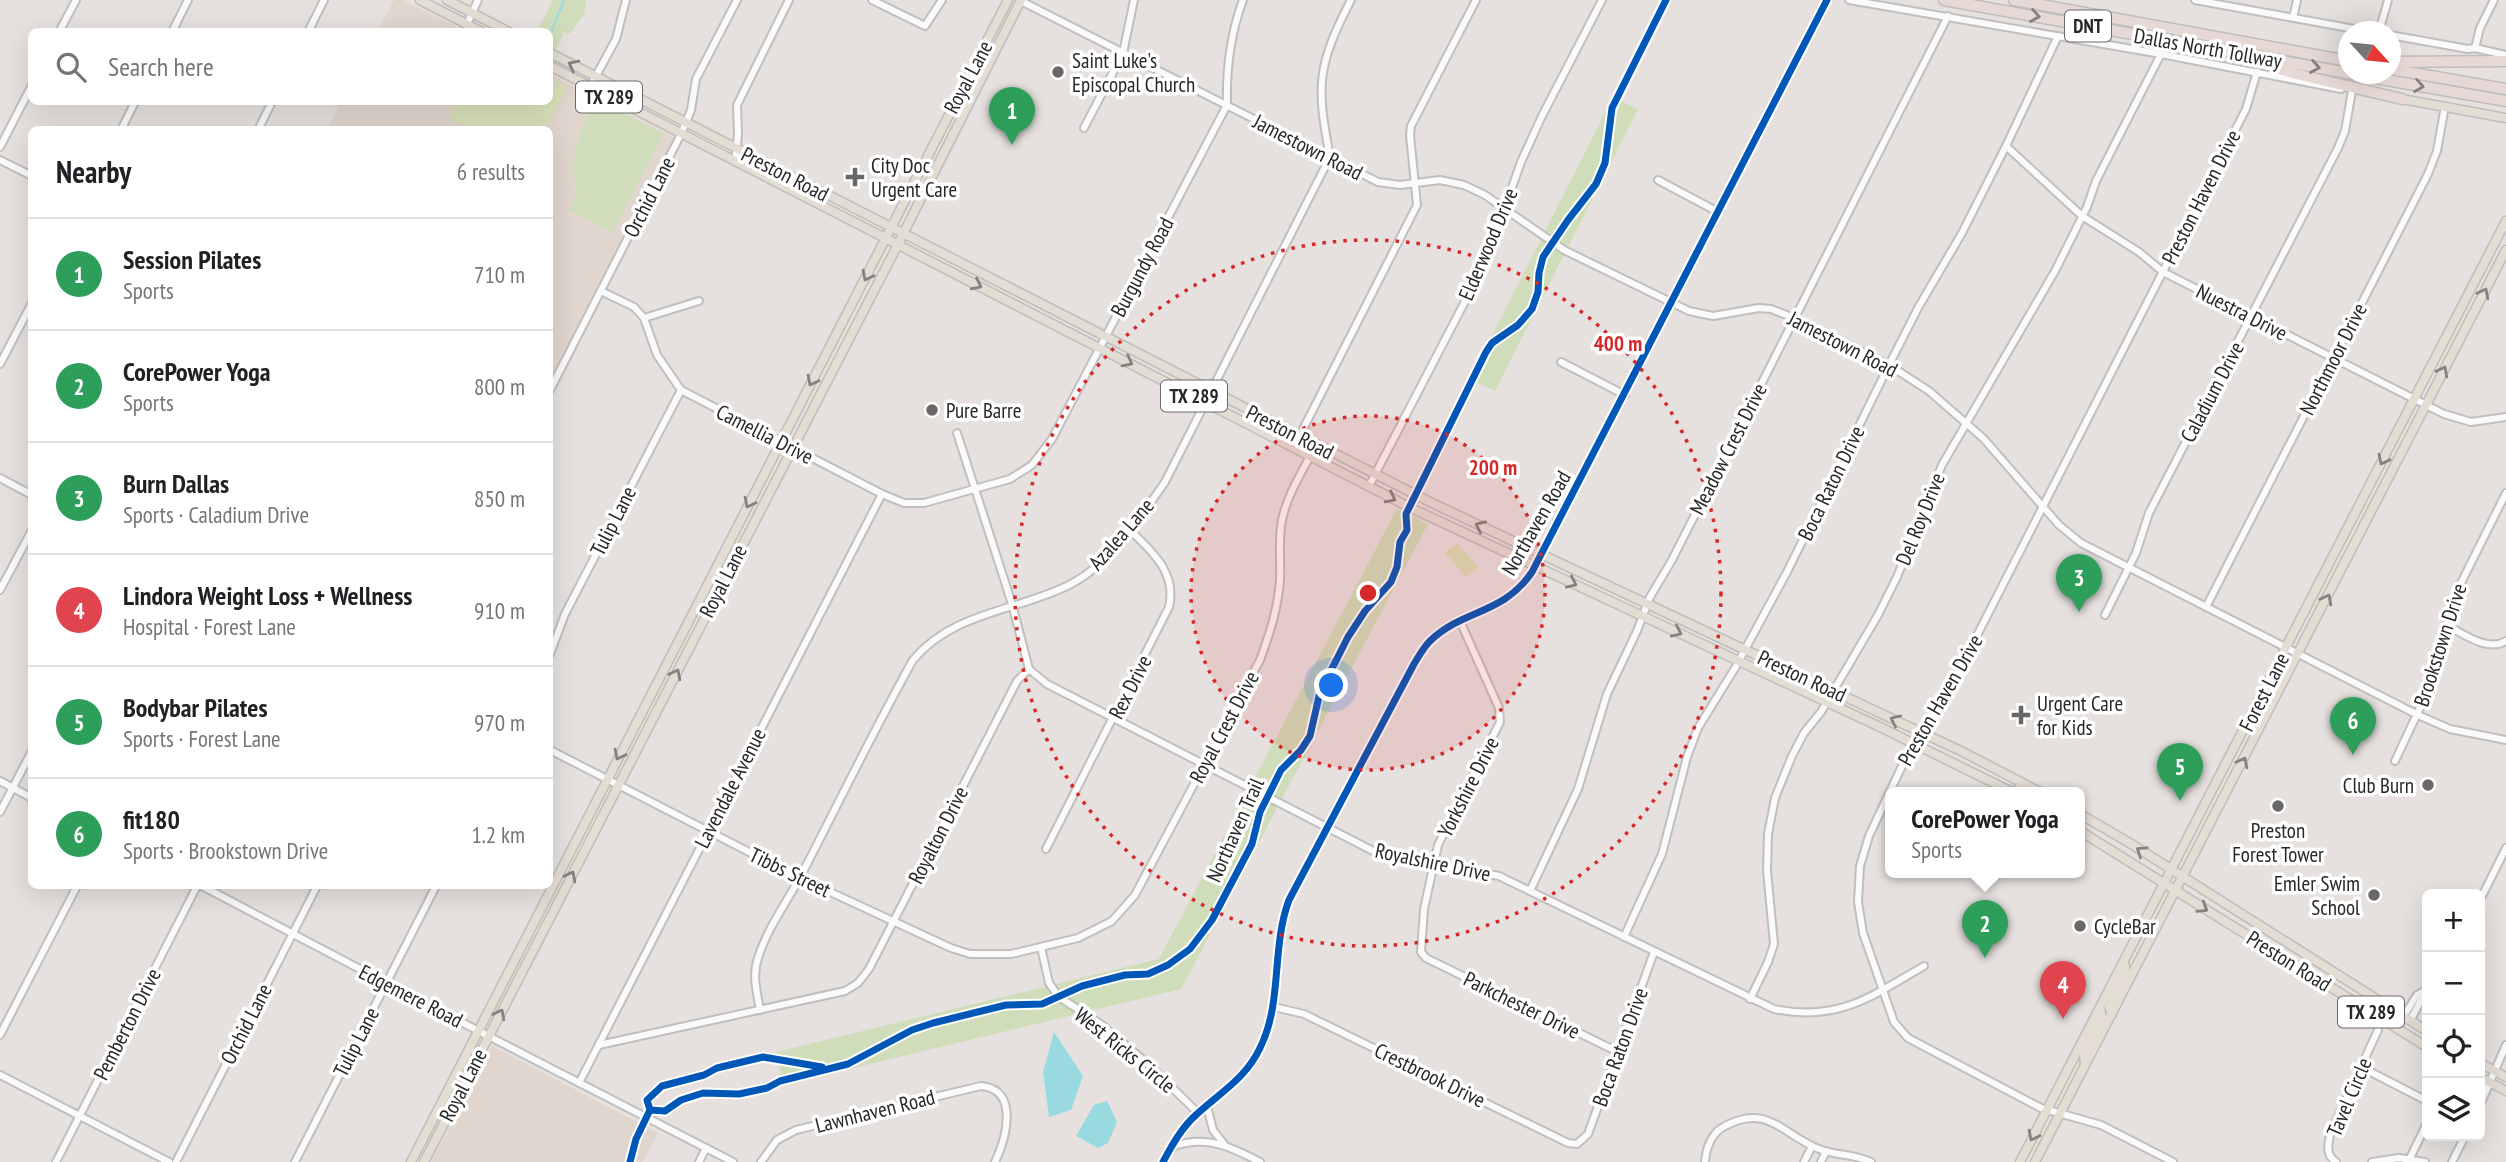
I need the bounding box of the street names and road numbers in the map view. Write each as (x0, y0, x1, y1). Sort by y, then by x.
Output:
road number: DNT (2065, 10, 2111, 42)
street label: Dallas North Tollway (2132, 22, 2284, 74)
street label: Royal Lane (938, 36, 998, 118)
road number: TX 289 (576, 82, 642, 113)
street label: Jamestown Road (1248, 107, 1367, 186)
street label: Preston Haven Drive (2156, 125, 2246, 269)
street label: Preston Road (737, 140, 833, 208)
street label: Orchid Lane (617, 152, 681, 242)
street label: Elderwood Drive (1452, 184, 1524, 304)
street label: Burgundy Road (1105, 213, 1179, 321)
street label: Nuestra Drive (2192, 278, 2292, 346)
street label: Northmoor Drive (2293, 299, 2373, 419)
street label: Jamestown Road (1783, 304, 1902, 383)
street label: Caladium Drive (2174, 337, 2250, 447)
street label: Meadow Crest Drive (1683, 379, 1773, 519)
road number: TX 289 (1161, 380, 1227, 412)
street label: Camellia Drive (712, 398, 818, 470)
street label: Preston Road (1242, 398, 1338, 466)
street label: Boca Raton Drive (1792, 421, 1870, 545)
street label: Northaven Road (1495, 466, 1577, 580)
street label: Del Roy Drive (1889, 469, 1951, 569)
street label: Tulip Lane (584, 482, 642, 560)
street label: Azalea Lane (1082, 492, 1160, 576)
street label: Royal Lane (693, 540, 753, 622)
street label: Brookstown Drive (2407, 580, 2473, 710)
street label: Preston Haven Drive (1892, 630, 1988, 770)
street label: Preston Road (1753, 644, 1851, 708)
street label: Forest Lane (2233, 648, 2295, 736)
street label: Rex Drive (1102, 650, 1158, 724)
street label: Royal Crest Drive (1183, 666, 1265, 788)
street label: Lavendale Avenue (688, 724, 772, 852)
street label: Yorkshire Drive (1431, 732, 1505, 842)
street label: Northaven Trail (1200, 774, 1270, 886)
street label: Royalton Drive (902, 782, 974, 888)
street label: Royalshire Drive (1373, 837, 1493, 887)
street label: Tibbs Street (745, 841, 835, 903)
street label: Preston Road (2242, 924, 2336, 998)
street label: Edgemere Road (355, 958, 467, 1034)
street label: Pemberton Drive (87, 964, 167, 1084)
street label: Parkchester Drive (1459, 965, 1585, 1045)
street label: Orchid Lane (214, 979, 278, 1069)
street label: Boca Raton Drive (1586, 984, 1654, 1110)
road number: TX 289 (2338, 996, 2404, 1028)
street label: West Ricks Circle (1069, 1001, 1181, 1099)
street label: Tulip Lane (327, 1003, 385, 1081)
street label: Crestbrook Drive (1370, 1037, 1490, 1113)
street label: Royal Lane (433, 1044, 493, 1126)
street label: Tavel Circle (2320, 1053, 2378, 1141)
street label: Lawnhaven Road (812, 1083, 938, 1139)

